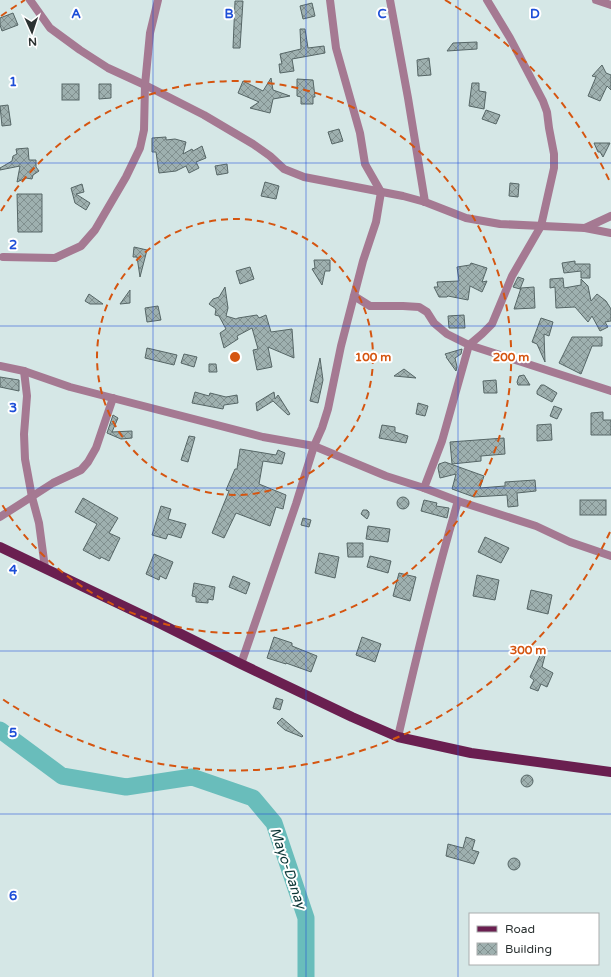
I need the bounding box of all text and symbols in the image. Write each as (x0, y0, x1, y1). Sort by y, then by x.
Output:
text: A (71, 6, 81, 22)
text: B (224, 6, 234, 22)
text: C (377, 6, 387, 22)
text: D (530, 6, 540, 22)
north arrow (12, 12, 52, 52)
text: N (28, 35, 37, 48)
text: 1 (9, 74, 17, 90)
text: 2 (9, 237, 17, 253)
centre of rings (228, 350, 242, 364)
text: 100 m (355, 350, 391, 364)
text: 200 m (493, 350, 529, 364)
text: 3 (9, 400, 17, 416)
text: 4 (9, 562, 18, 578)
text: 300 m (510, 643, 546, 657)
text: 5 (9, 725, 17, 741)
water label: Mayo-Danay (266, 825, 310, 912)
text: 6 (9, 888, 17, 904)
legend (469, 913, 599, 965)
text: Road (505, 922, 535, 936)
text: Building (505, 942, 552, 956)

